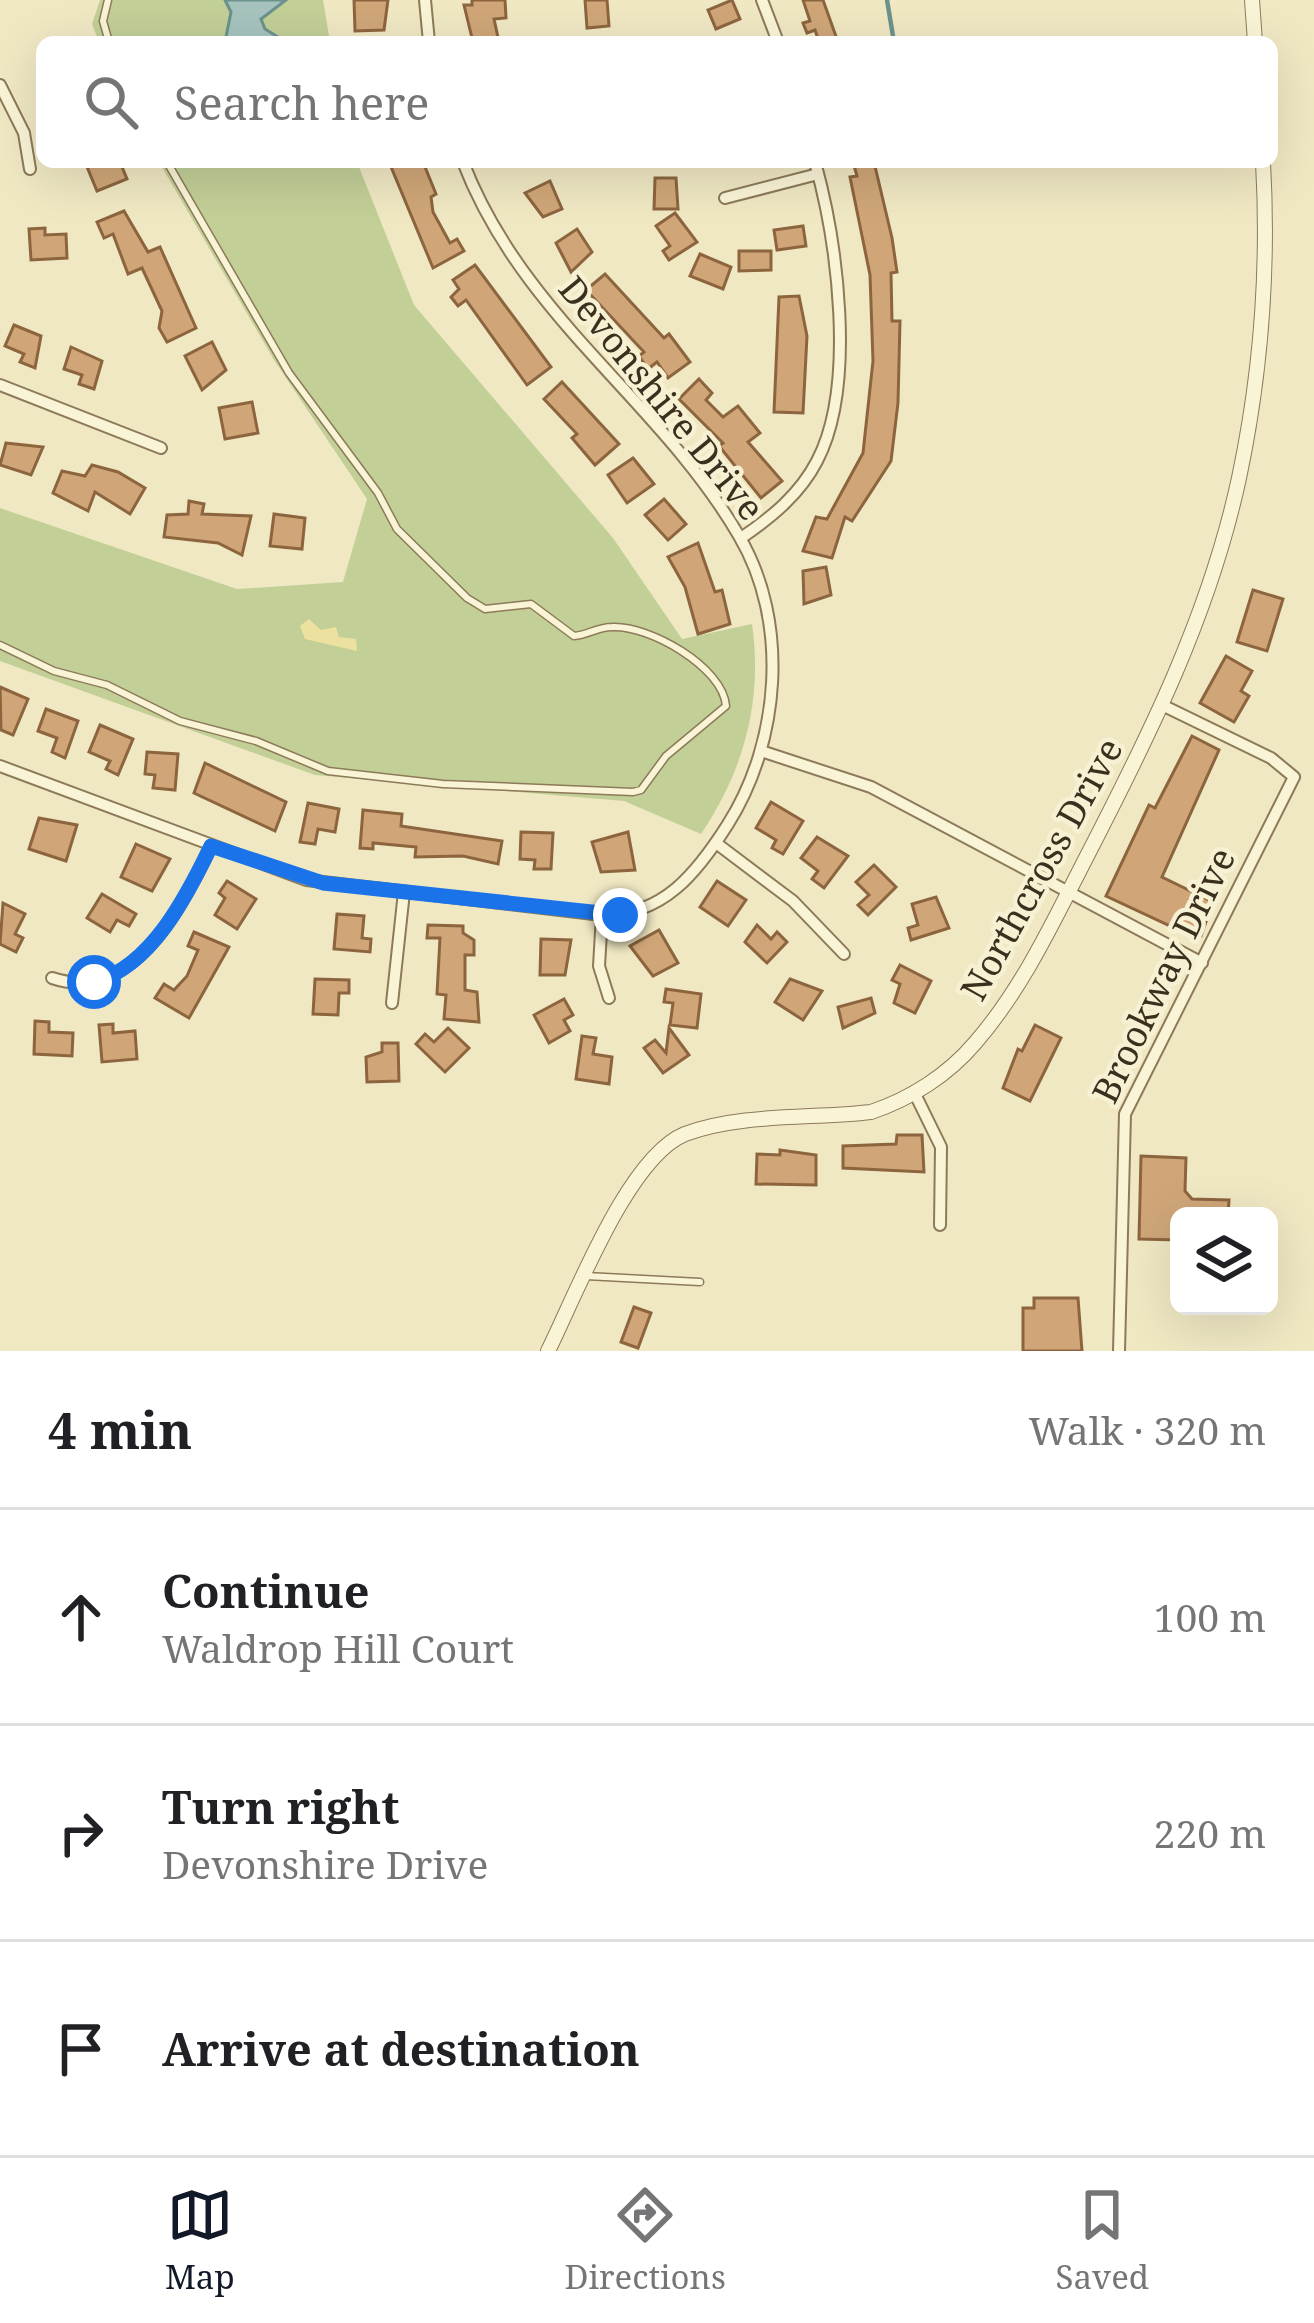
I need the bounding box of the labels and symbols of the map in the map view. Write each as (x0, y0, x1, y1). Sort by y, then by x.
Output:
street label: Devonshire Drive (548, 266, 776, 530)
street label: Northcross Drive (949, 729, 1133, 1009)
street label: Brookway Drive (1080, 839, 1246, 1111)
route end (593, 888, 647, 942)
route start (67, 955, 121, 1009)

